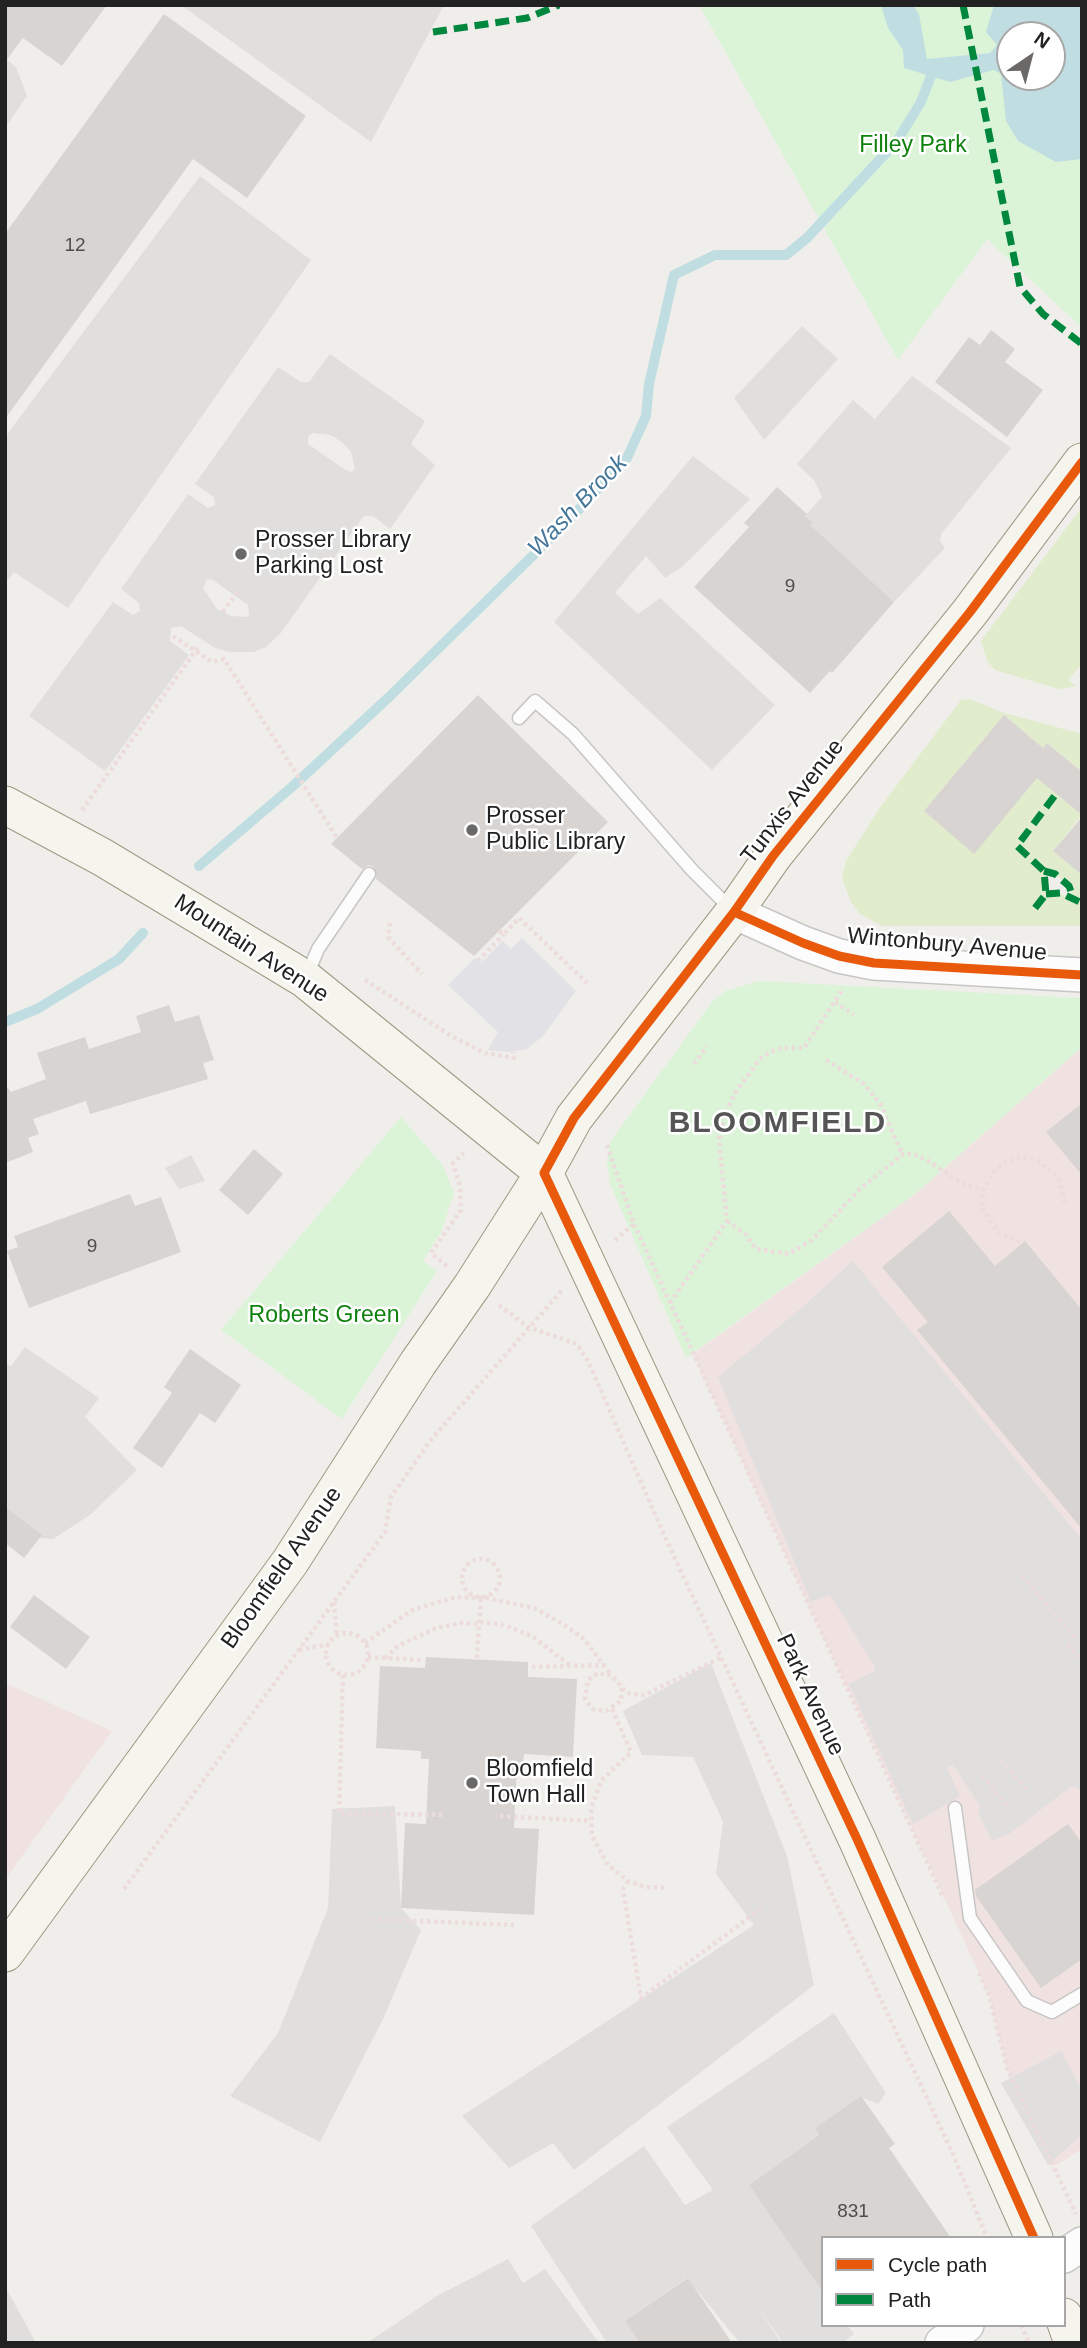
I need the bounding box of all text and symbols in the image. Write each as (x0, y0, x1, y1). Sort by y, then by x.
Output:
north arrow (996, 21, 1066, 91)
text: N (1031, 27, 1054, 53)
park label: Filley Park (859, 132, 967, 160)
house number: 12 (64, 235, 86, 257)
water label: Wash Brook (522, 449, 634, 563)
place label: Prosser Library Parking Lost (255, 527, 411, 581)
marker: Prosser Library Parking Lost (233, 546, 249, 562)
house number: 9 (785, 576, 795, 598)
street label: Tunxis Avenue (736, 734, 850, 870)
place label: Prosser Public Library (486, 803, 625, 857)
marker: Prosser Public Library (464, 822, 480, 838)
street label: Mountain Avenue (169, 889, 333, 1009)
street label: Wintonbury Avenue (846, 923, 1048, 967)
district label: BLOOMFIELD (670, 1106, 886, 1142)
house number: 9 (87, 1236, 97, 1258)
park label: Roberts Green (249, 1302, 399, 1330)
street label: Bloomfield Avenue (216, 1482, 348, 1654)
street label: Park Avenue (770, 1630, 850, 1760)
place label: Bloomfield Town Hall (486, 1756, 593, 1810)
marker: Bloomfield Town Hall (464, 1775, 480, 1791)
house number: 831 (837, 2201, 869, 2223)
legend (821, 2236, 1066, 2327)
text: Cycle path (888, 2253, 987, 2276)
text: Path (888, 2288, 931, 2311)

